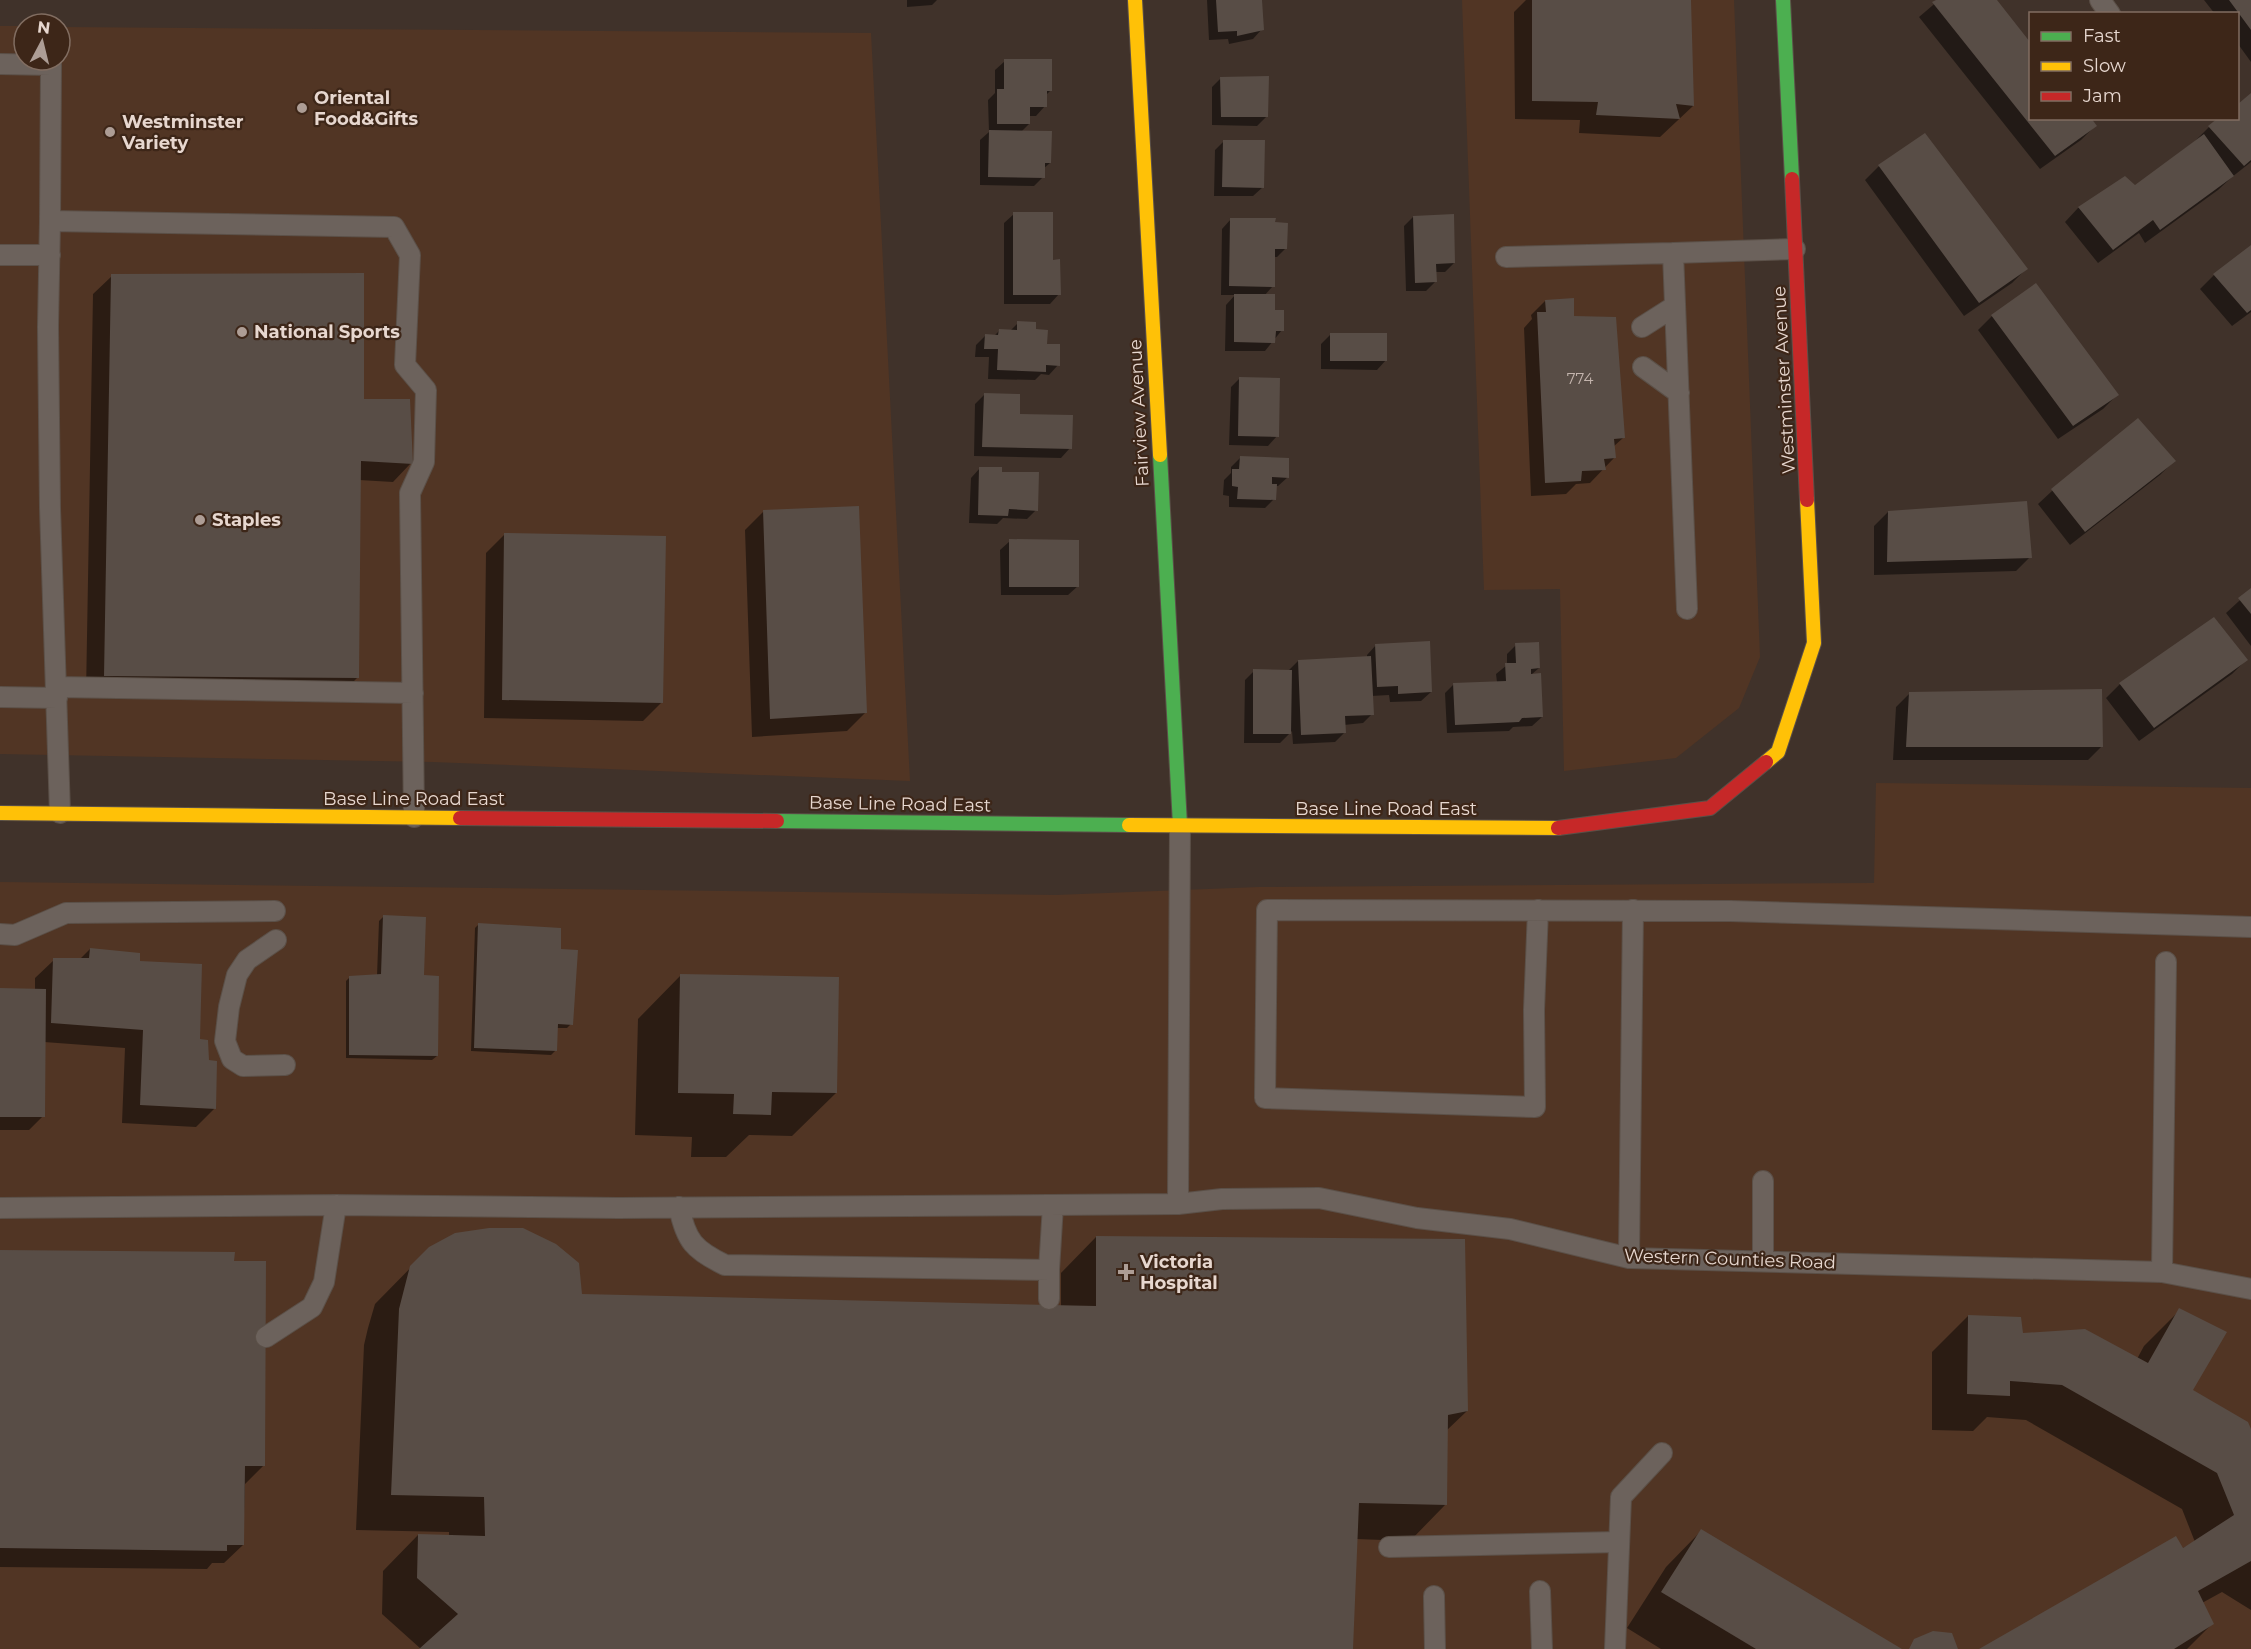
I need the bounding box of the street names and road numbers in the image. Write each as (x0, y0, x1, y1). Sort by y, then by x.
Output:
street label: Westminster Avenue (1768, 285, 1800, 475)
street label: Fairview Avenue (1124, 339, 1154, 487)
street label: Base Line Road East (323, 788, 505, 810)
street label: Base Line Road East (809, 791, 991, 817)
street label: Base Line Road East (1295, 798, 1477, 820)
street label: Western Counties Road (1624, 1244, 1836, 1274)

